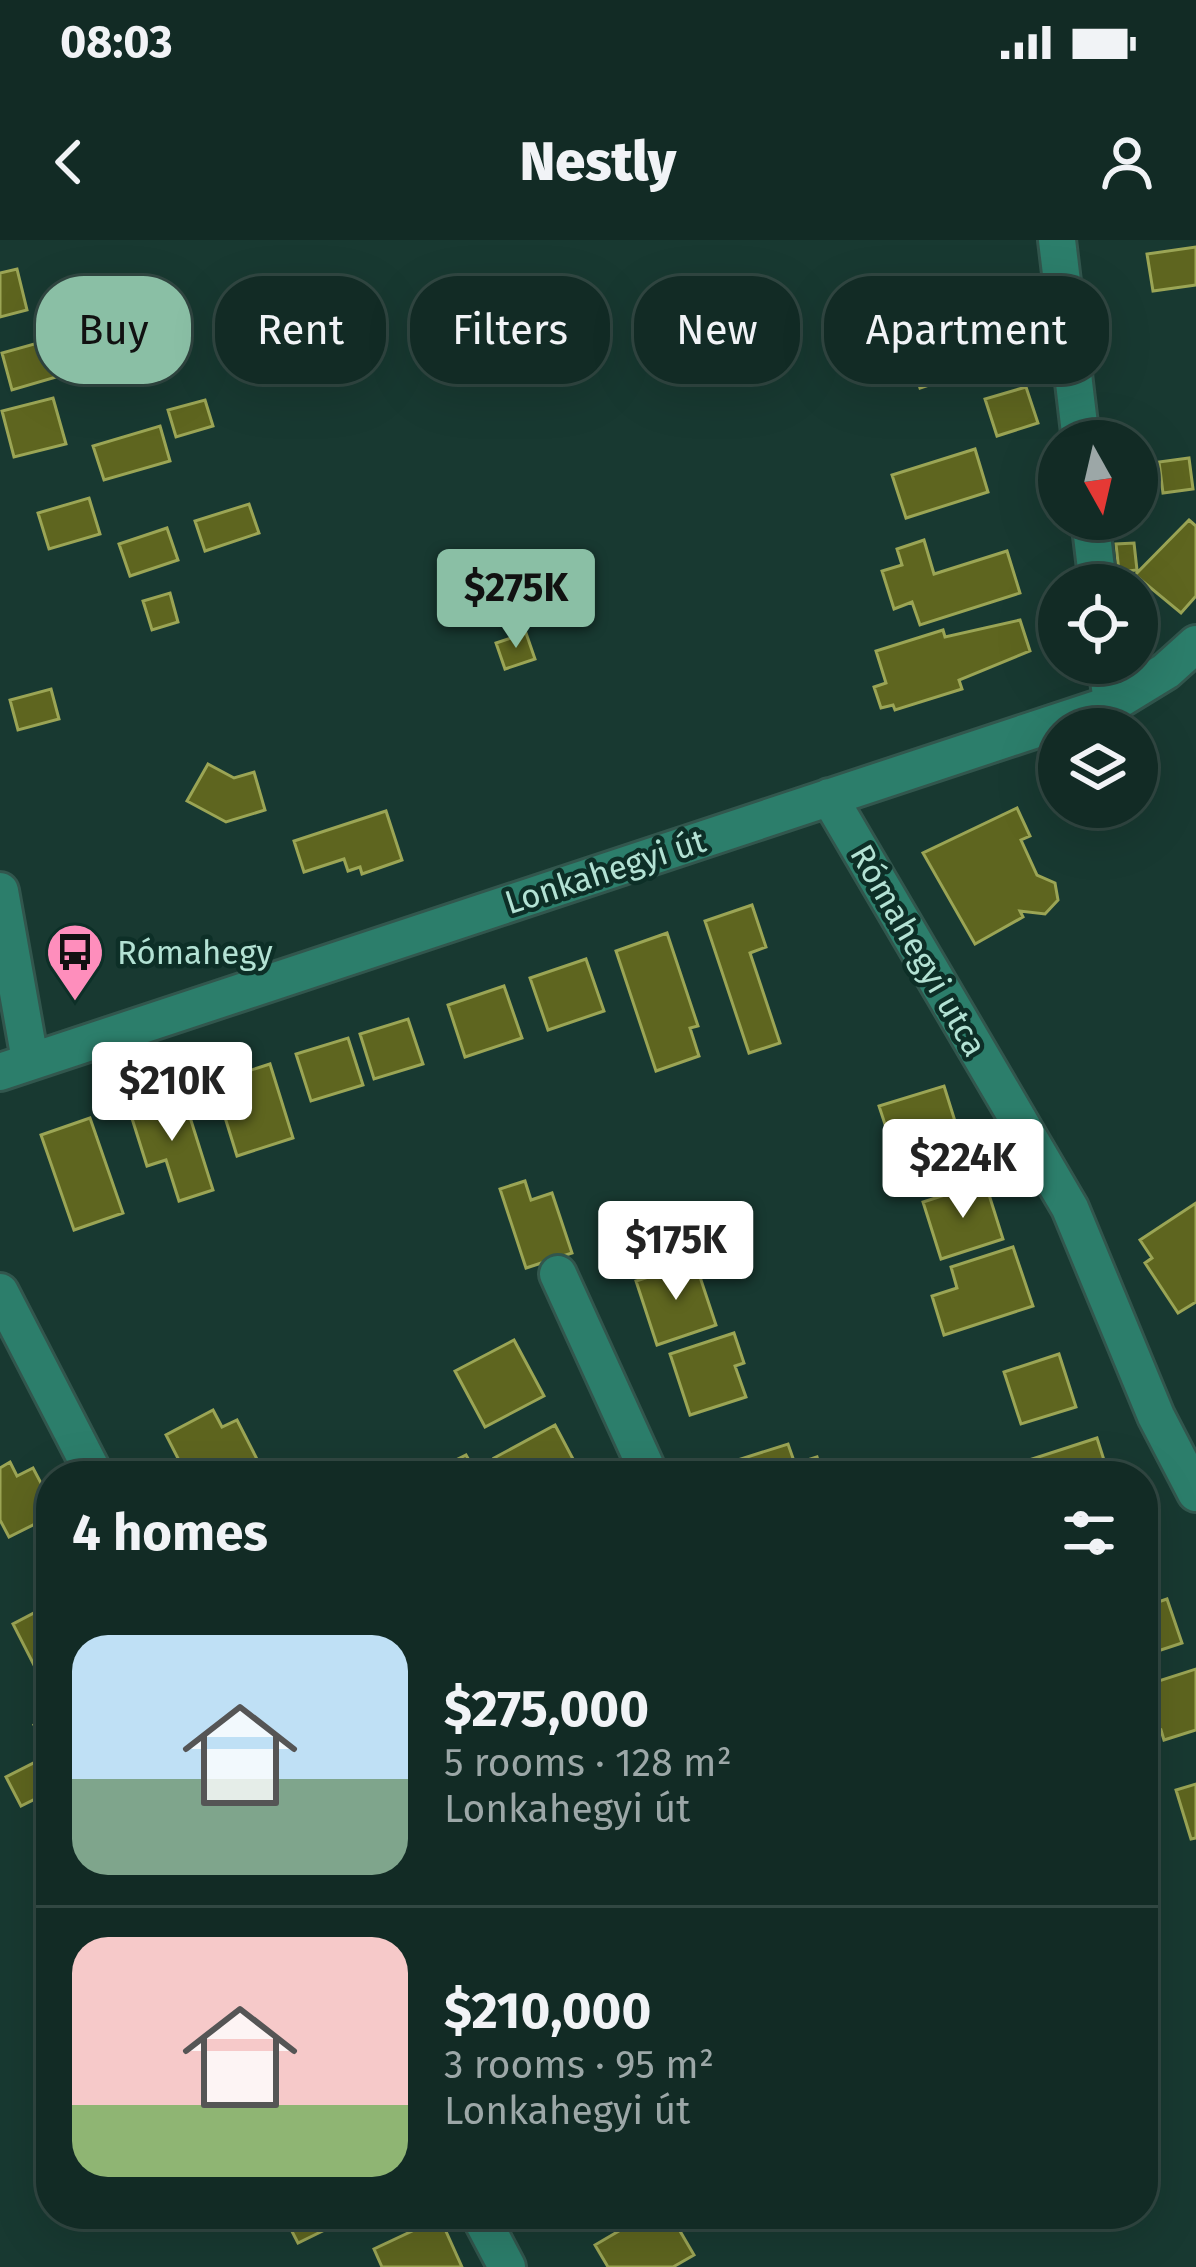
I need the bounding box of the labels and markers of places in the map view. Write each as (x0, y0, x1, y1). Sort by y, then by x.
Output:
pin: $275K (432, 549, 600, 651)
bus stop icon: Rómahegy (44, 921, 106, 1003)
place label: Rómahegy (117, 933, 273, 973)
pin: $210K (88, 1042, 256, 1144)
pin: $224K (879, 1119, 1047, 1221)
pin: $175K (592, 1201, 760, 1303)

